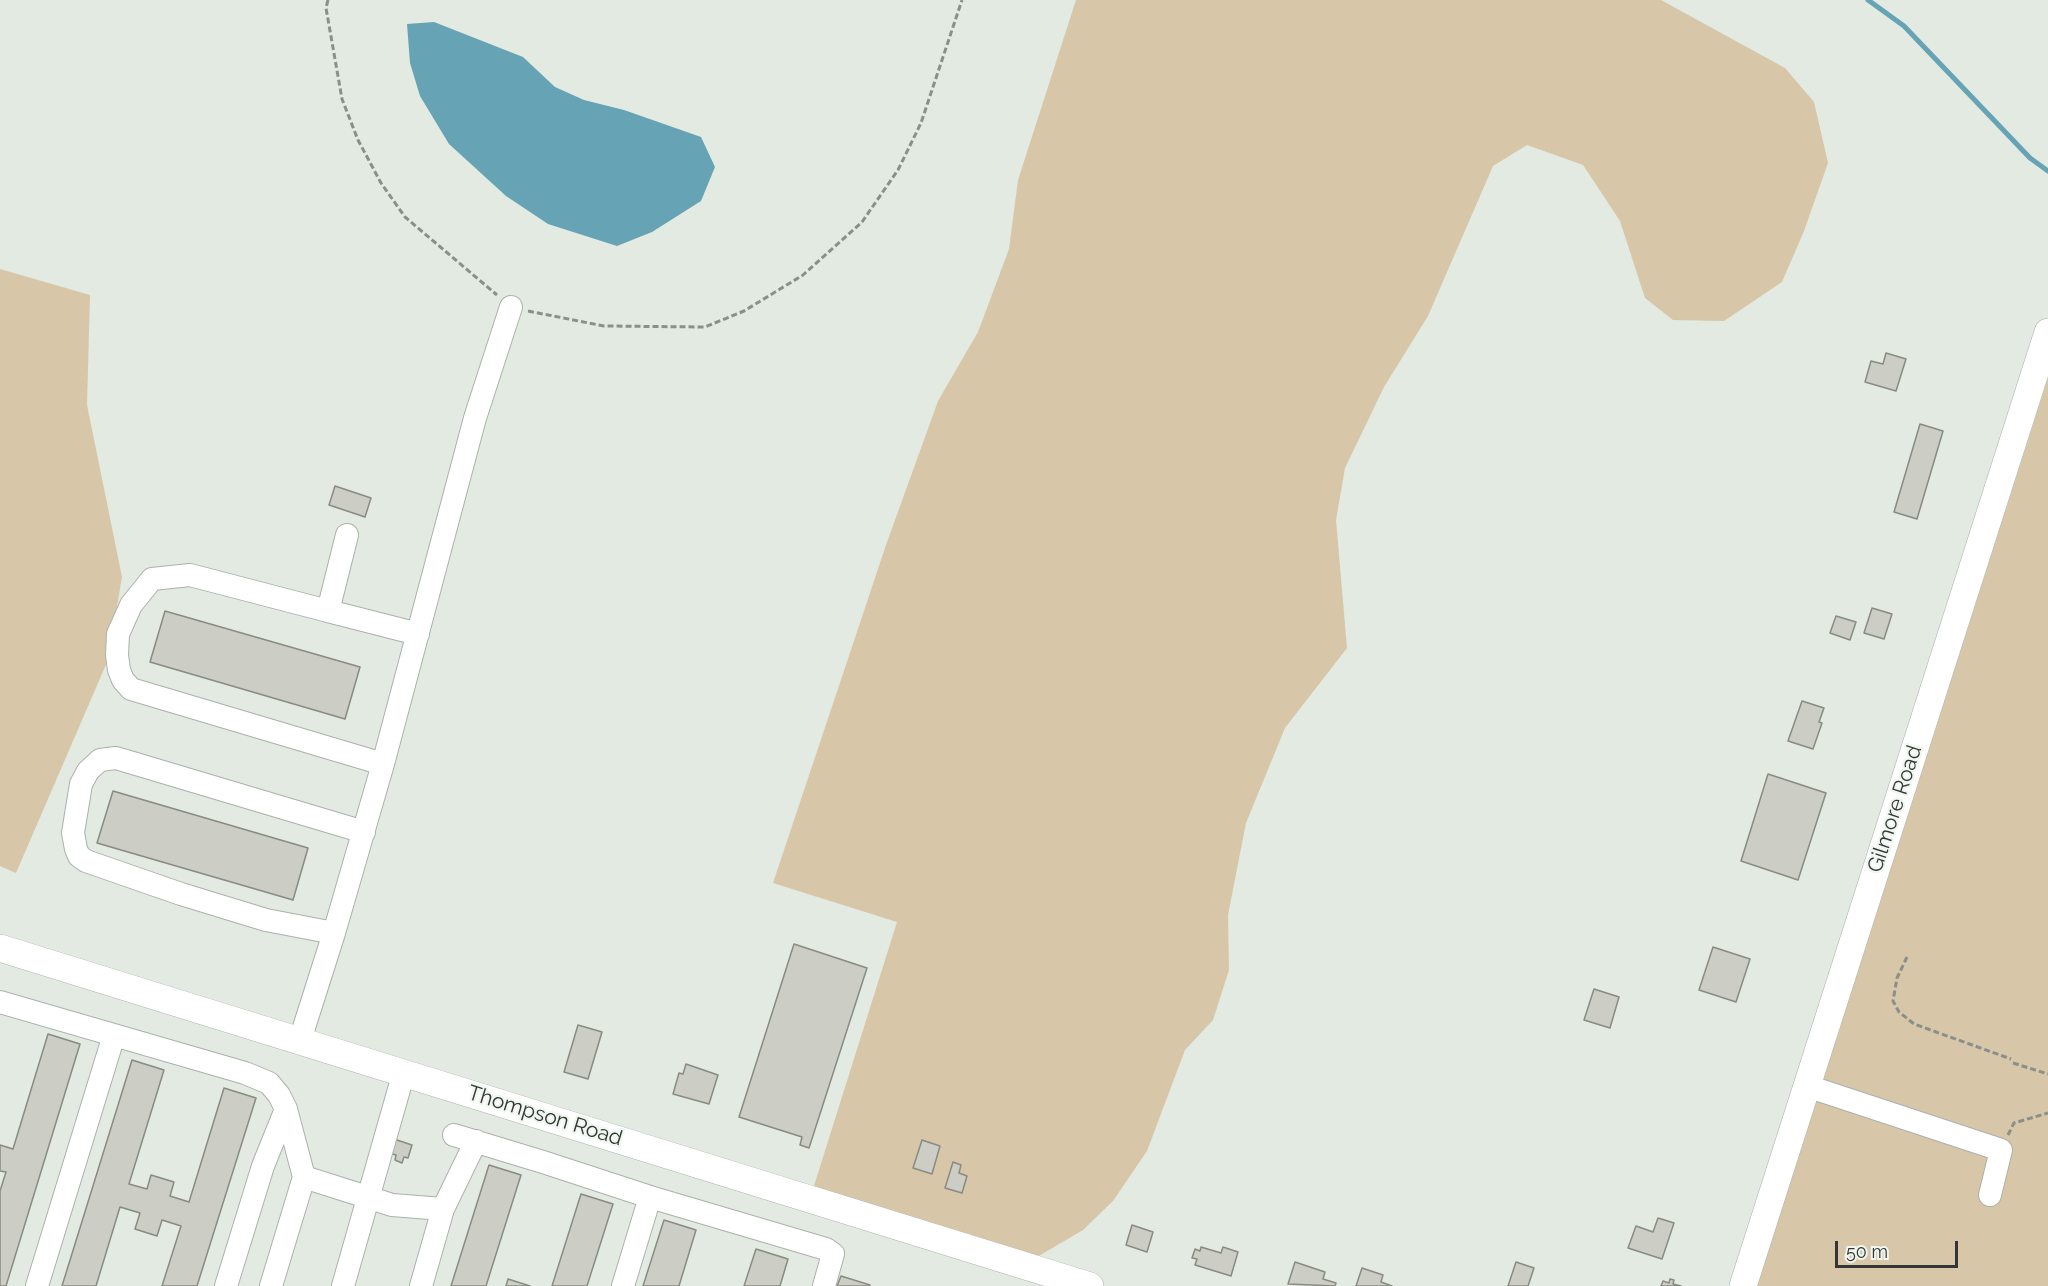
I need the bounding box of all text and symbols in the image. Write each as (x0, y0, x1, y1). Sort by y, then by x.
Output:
street label: Gilmore Road (1863, 742, 1927, 876)
street label: Thompson Road (465, 1081, 625, 1151)
scale bar (1838, 1229, 1961, 1267)
text: 50 m (1846, 1241, 1888, 1262)

